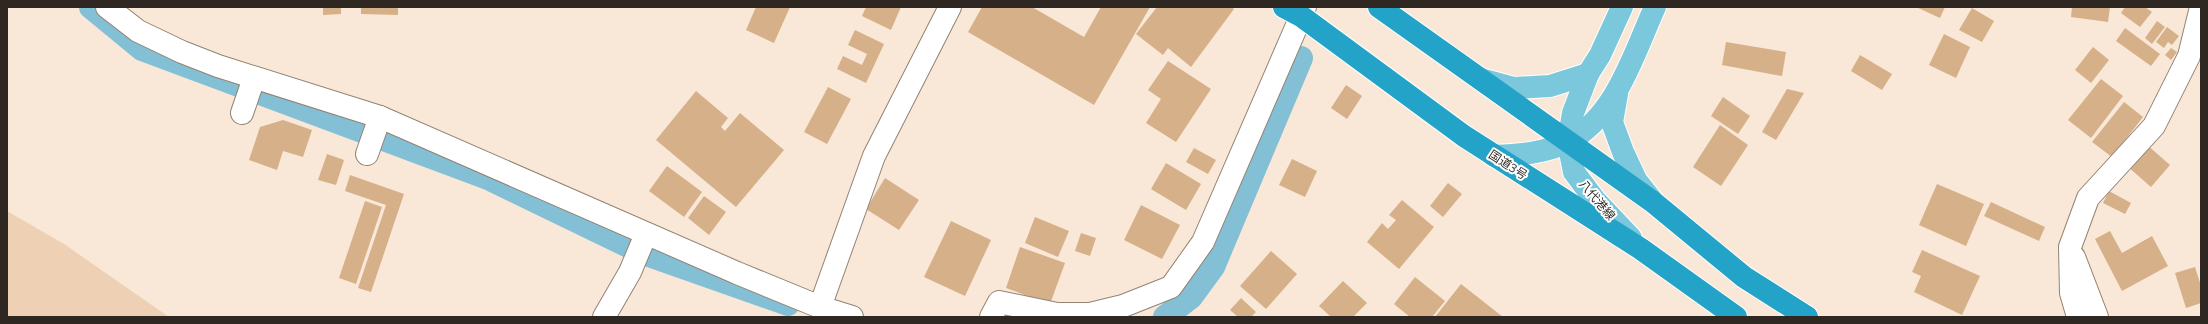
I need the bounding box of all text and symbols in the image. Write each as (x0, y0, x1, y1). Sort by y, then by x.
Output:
street label: 国道3号 (1486, 147, 1530, 183)
street label: 八代港線 (1576, 177, 1618, 223)

